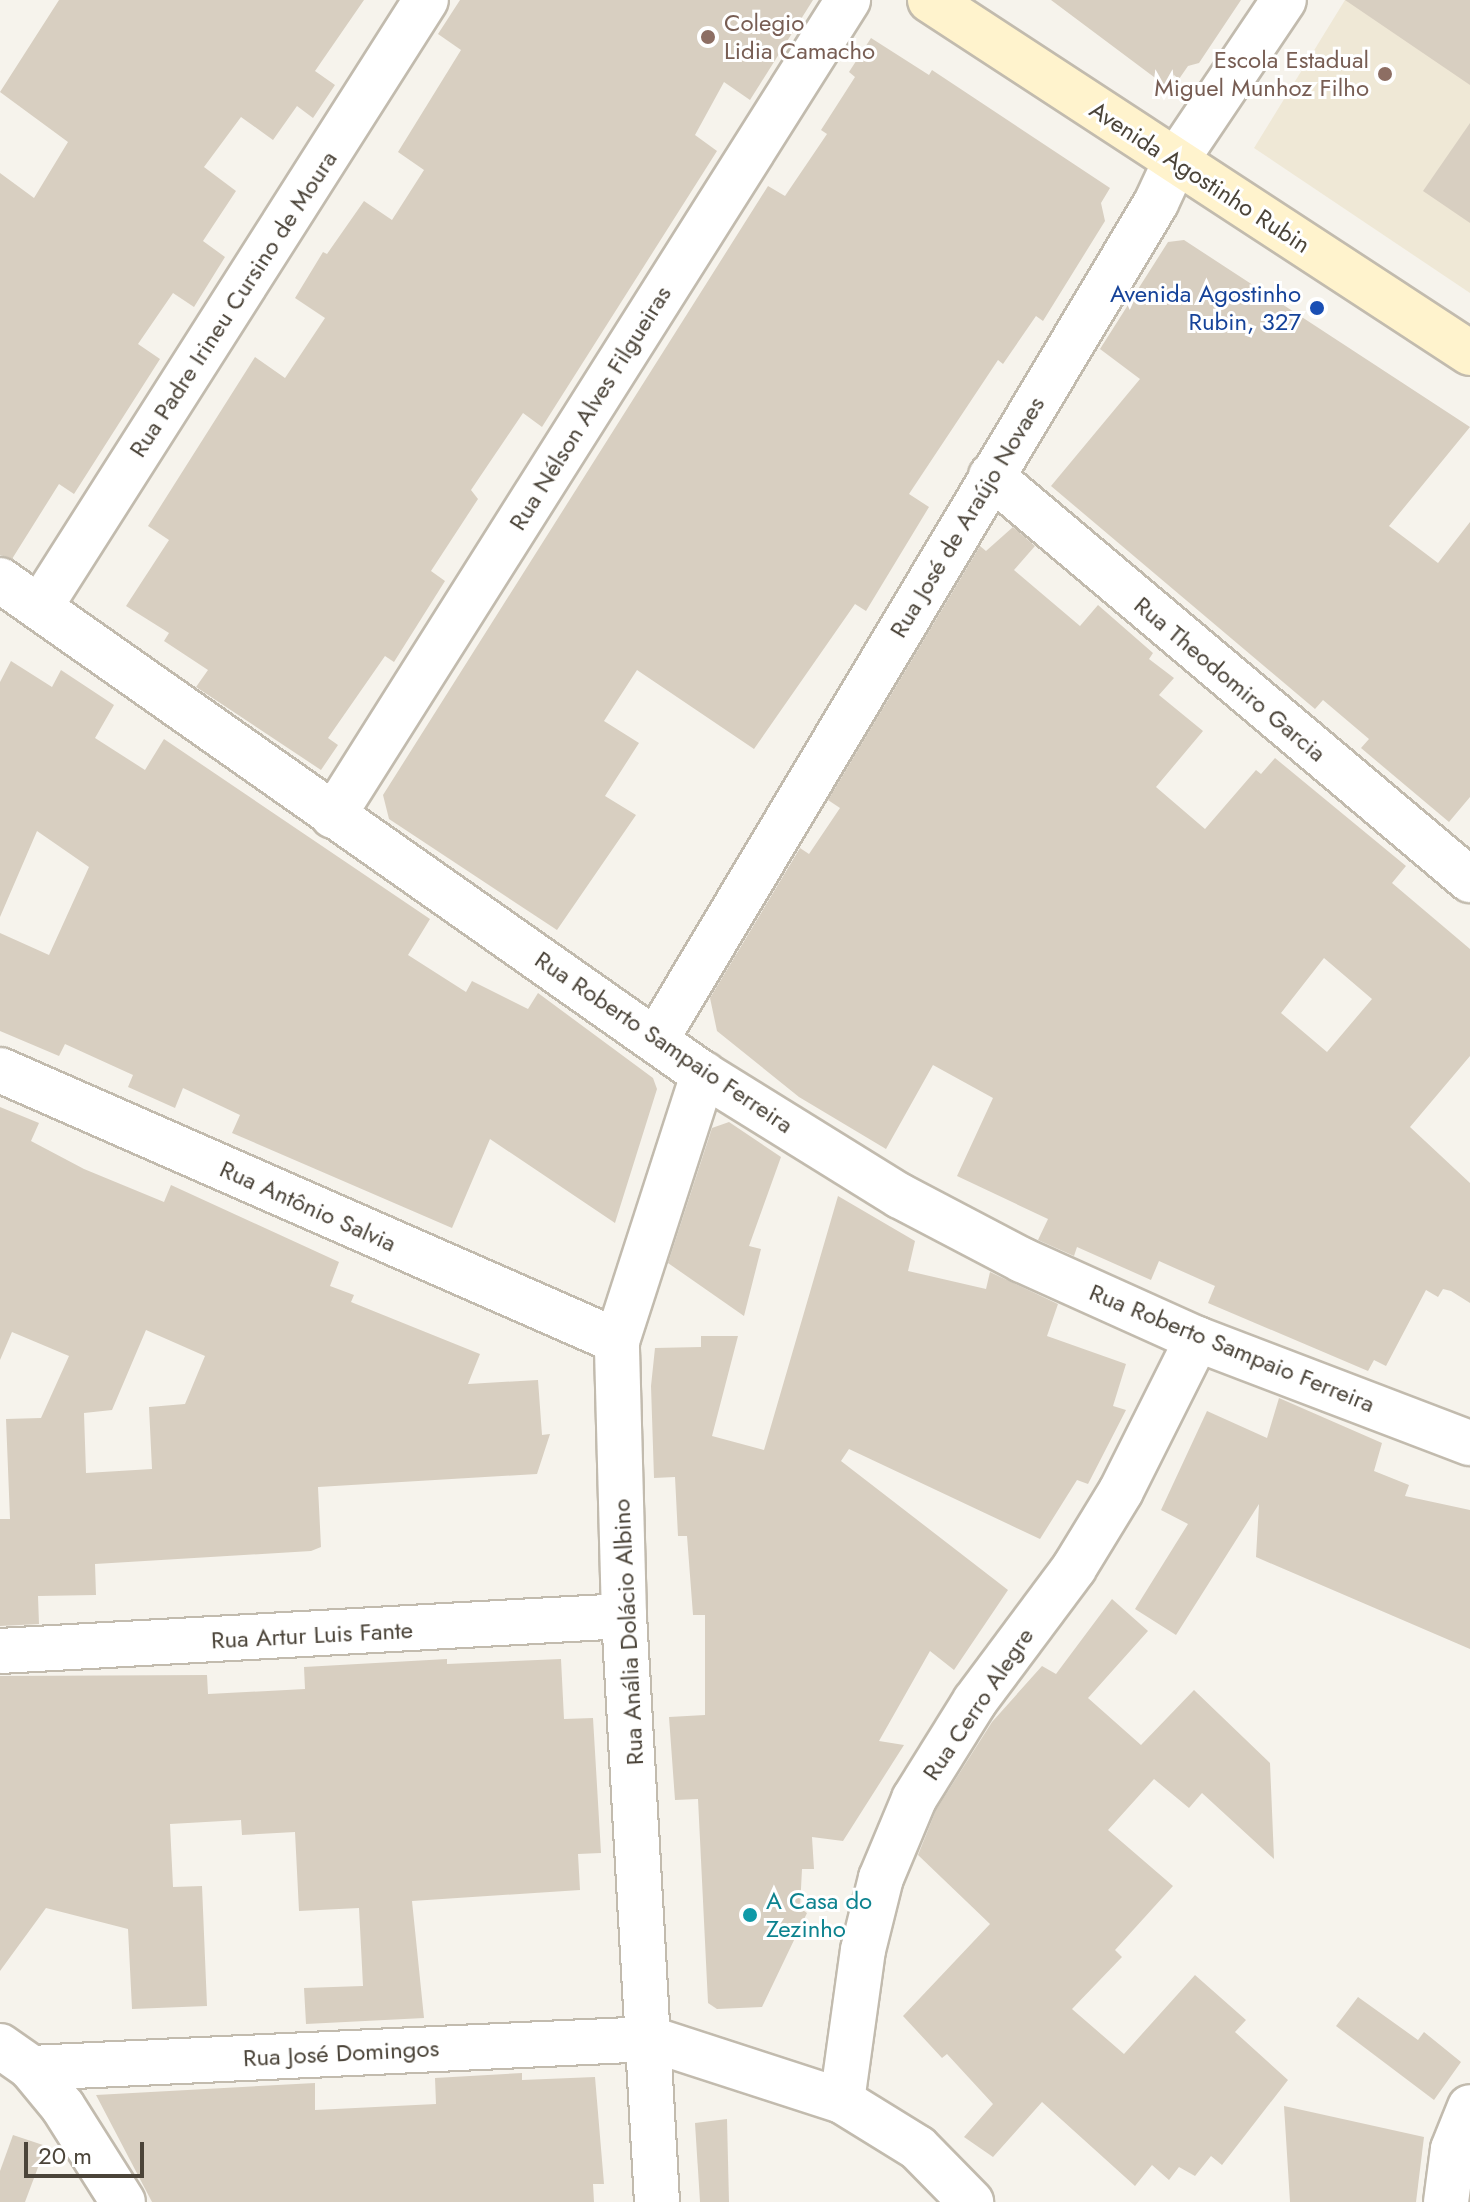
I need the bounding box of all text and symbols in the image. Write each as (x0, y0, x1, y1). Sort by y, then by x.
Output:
place label: Colegio Lidia Camacho (724, 9, 875, 65)
marker: Colegio Lidia Camacho (699, 28, 717, 46)
place label: Escola Estadual Miguel Munhoz Filho (1154, 46, 1369, 102)
marker: Escola Estadual Miguel Munhoz Filho (1376, 65, 1394, 83)
street label: Avenida Agostinho Rubin (1084, 95, 1316, 259)
street label: Rua Padre Irineu Cursino de Moura (123, 146, 343, 462)
street label: Rua Nélson Alves Filgueiras (503, 280, 677, 536)
place label: Avenida Agostinho Rubin, 327 (1110, 280, 1301, 336)
marker: Avenida Agostinho Rubin, 327 (1308, 299, 1326, 317)
street label: Rua José de Araújo Novaes (884, 391, 1050, 643)
street label: Rua Theodomiro Garcia (1128, 590, 1332, 768)
street label: Rua Roberto Sampaio Ferreira (530, 945, 798, 1139)
street label: Rua Antônio Salvia (215, 1154, 401, 1258)
street label: Rua Roberto Sampaio Ferreira (1085, 1278, 1379, 1418)
street label: Rua Anália Dolácio Albino (607, 1498, 649, 1766)
street label: Rua Artur Luis Fante (210, 1615, 414, 1655)
street label: Rua Cerro Alegre (916, 1622, 1040, 1786)
place label: A Casa do Zezinho (766, 1887, 872, 1943)
marker: A Casa do Zezinho (741, 1906, 759, 1924)
street label: Rua José Domingos (242, 2033, 440, 2073)
scale bar (28, 2126, 148, 2176)
text: 20 m (38, 2138, 92, 2173)

